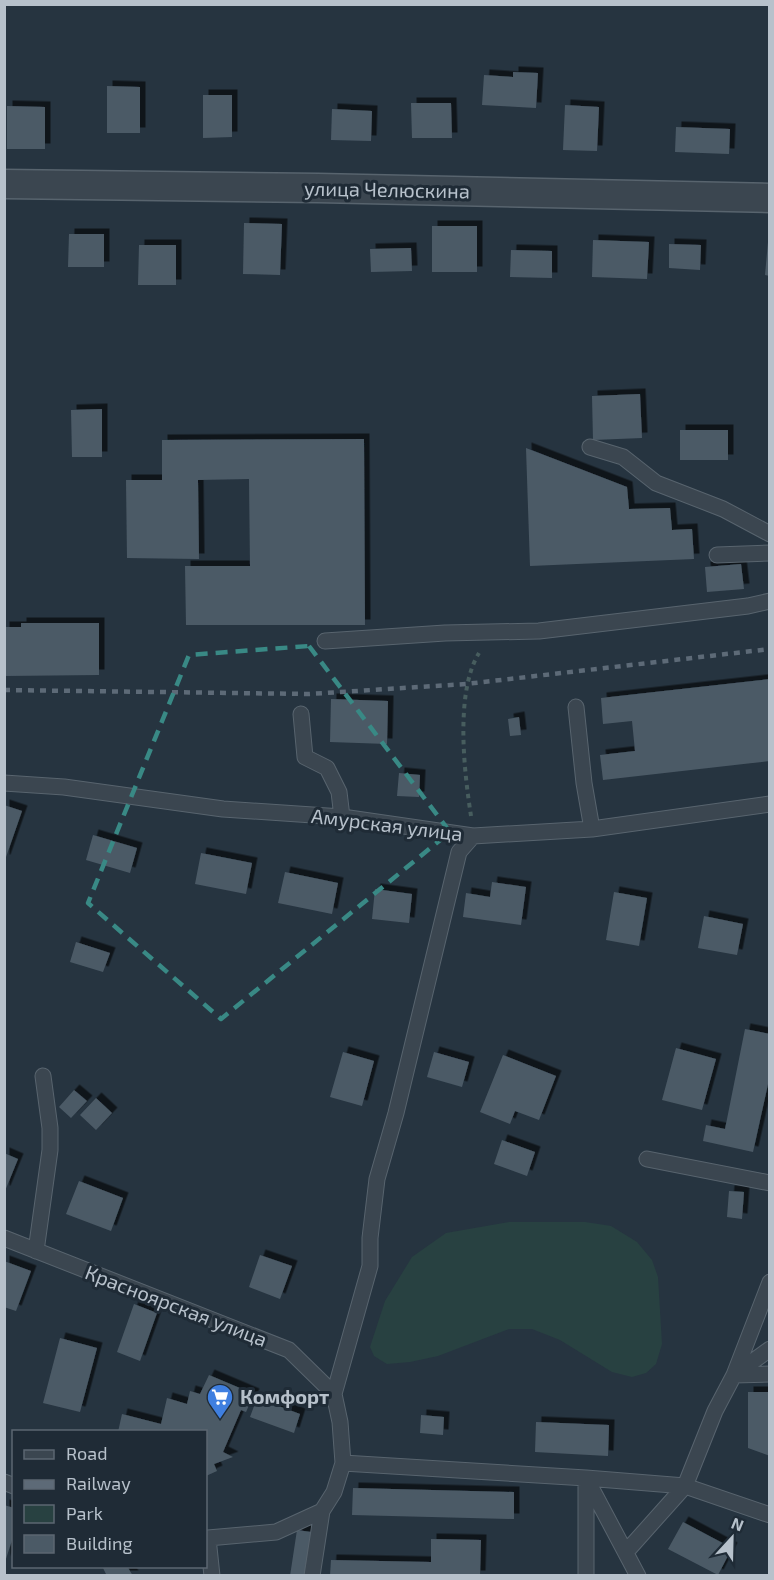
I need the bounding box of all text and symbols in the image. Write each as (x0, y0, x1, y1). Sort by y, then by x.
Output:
street label: улица Челюскина (304, 176, 470, 203)
street label: Амурская улица (310, 803, 464, 846)
street label: Красноярская улица (82, 1259, 271, 1352)
supermarket icon: Комфорт (205, 1382, 235, 1420)
place label: Комфорт (240, 1384, 329, 1408)
legend (12, 1430, 207, 1568)
text: Road (66, 1442, 107, 1464)
text: Railway (66, 1472, 131, 1494)
text: Park (66, 1502, 103, 1524)
north arrow (702, 1508, 762, 1568)
text: N (729, 1513, 747, 1535)
text: Building (66, 1532, 133, 1554)

